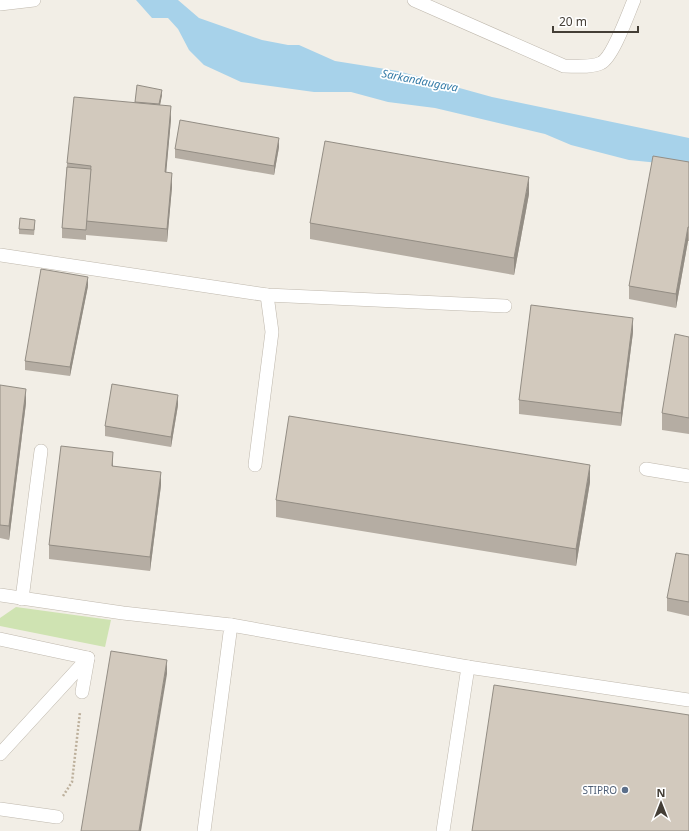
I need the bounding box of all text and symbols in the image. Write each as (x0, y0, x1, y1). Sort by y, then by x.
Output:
scale bar (553, 8, 638, 34)
text: 20 m (559, 13, 587, 30)
water label: Sarkandaugava (381, 65, 460, 95)
place label: STIPRO (582, 783, 617, 797)
north arrow (641, 783, 681, 823)
marker: STIPRO (620, 785, 630, 795)
text: N (657, 785, 665, 800)

